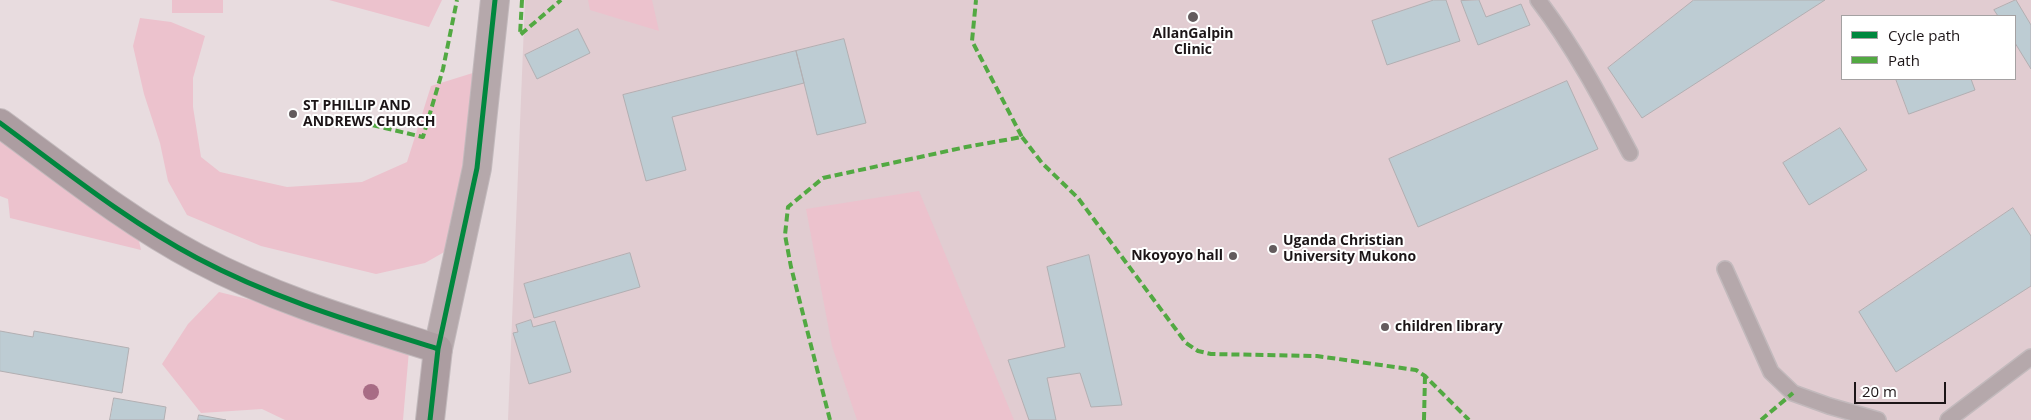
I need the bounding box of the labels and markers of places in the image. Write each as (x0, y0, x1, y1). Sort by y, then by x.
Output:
marker: AllanGalpin Clinic (1186, 10, 1200, 24)
place label: AllanGalpin Clinic (1152, 26, 1234, 58)
place label: ST PHILLIP AND ANDREWS CHURCH (303, 98, 435, 130)
marker: ST PHILLIP AND ANDREWS CHURCH (287, 108, 299, 120)
place label: Uganda Christian University Mukono (1283, 233, 1416, 266)
marker: Uganda Christian University Mukono (1267, 243, 1279, 255)
place label: Nkoyoyo hall (1131, 248, 1223, 264)
marker: Nkoyoyo hall (1227, 250, 1239, 262)
place label: children library (1395, 319, 1503, 335)
marker: children library (1379, 321, 1391, 333)

